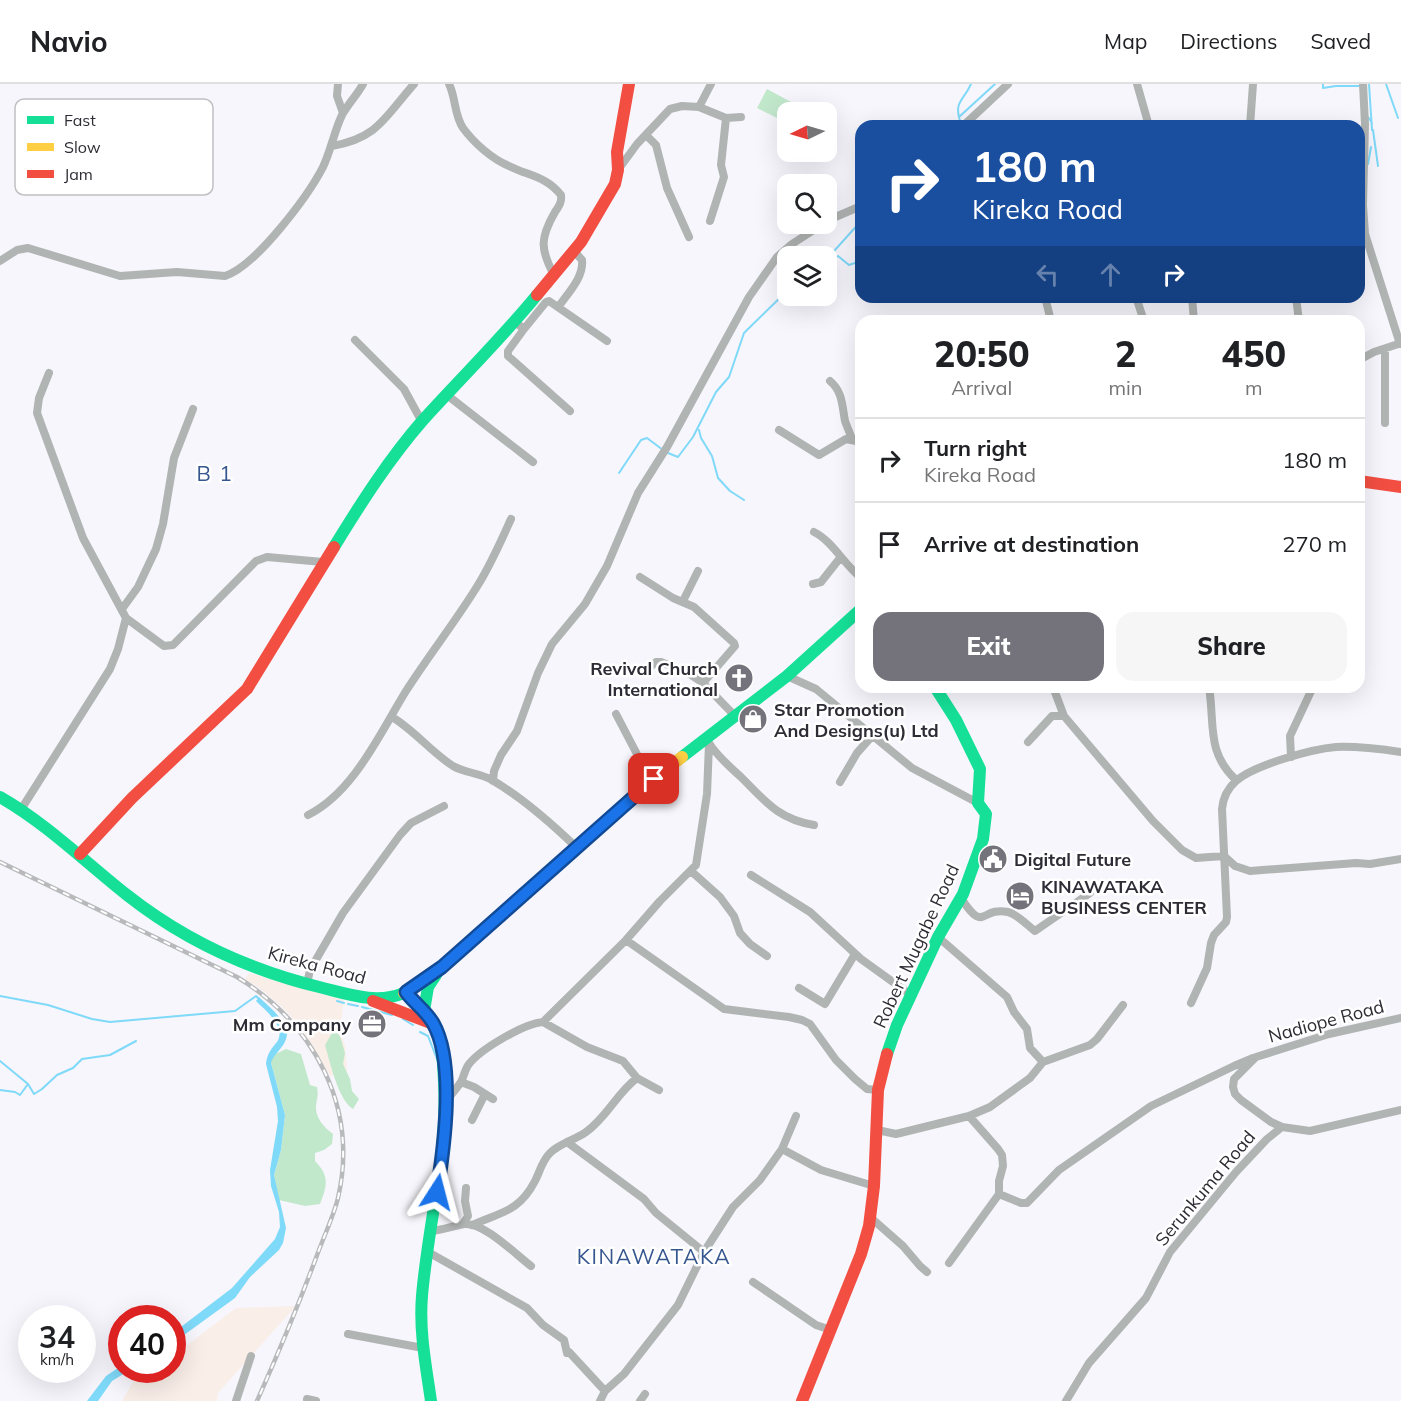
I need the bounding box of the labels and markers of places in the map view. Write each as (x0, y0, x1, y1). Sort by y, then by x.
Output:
place label: Revival Church International (590, 657, 718, 701)
church icon: Revival Church International (723, 662, 755, 694)
place label: Star Promotion And Designs(u) Ltd (774, 698, 939, 742)
shop icon: Star Promotion And Designs(u) Ltd (737, 703, 769, 735)
pin (628, 753, 679, 804)
public building icon: Digital Future (977, 843, 1009, 875)
place label: Digital Future (1014, 848, 1131, 871)
place label: KINAWATAKA BUSINESS CENTER (1041, 875, 1207, 919)
hotel icon: KINAWATAKA BUSINESS CENTER (1004, 880, 1036, 912)
office icon: Mm Company (356, 1008, 388, 1040)
place label: Mm Company (233, 1013, 351, 1036)

